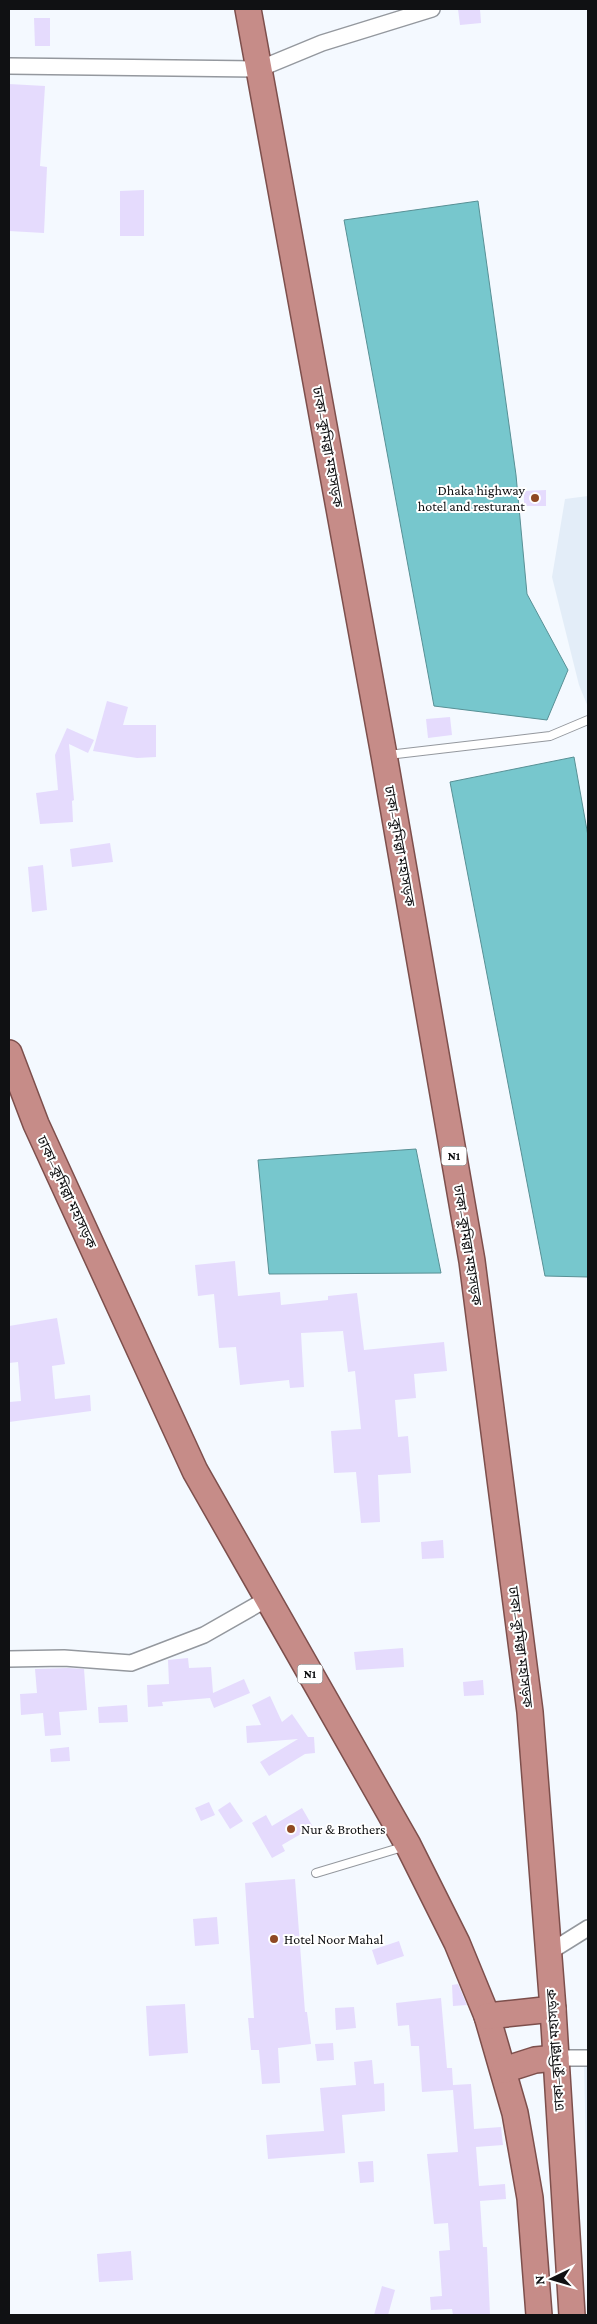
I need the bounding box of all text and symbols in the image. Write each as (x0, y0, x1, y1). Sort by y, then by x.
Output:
street label: ঢাকা–কুমিল্লা মহাসড়ক (308, 384, 347, 509)
place label: Dhaka highway hotel and resturant (418, 482, 526, 514)
marker: Dhaka highway hotel and resturant (529, 492, 541, 504)
street label: ঢাকা–কুমিল্লা মহাসড়ক (380, 783, 419, 908)
street label: ঢাকা–কুমিল্লা মহাসড়ক (33, 1132, 100, 1252)
road number: N1 (442, 1146, 466, 1166)
street label: ঢাকা–কুমিল্লা মহাসড়ক (449, 1182, 486, 1307)
street label: ঢাকা–কুমিল্লা মহাসড়ক (504, 1584, 536, 1709)
road number: N1 (298, 1665, 322, 1684)
place label: Nur & Brothers (301, 1821, 386, 1837)
marker: Nur & Brothers (285, 1823, 297, 1835)
place label: Hotel Noor Mahal (284, 1931, 384, 1947)
marker: Hotel Noor Mahal (268, 1933, 280, 1945)
street label: ঢাকা–কুমিল্লা মহাসড়ক (543, 1988, 568, 2113)
north arrow (527, 2254, 577, 2304)
text: N (531, 2274, 547, 2286)

